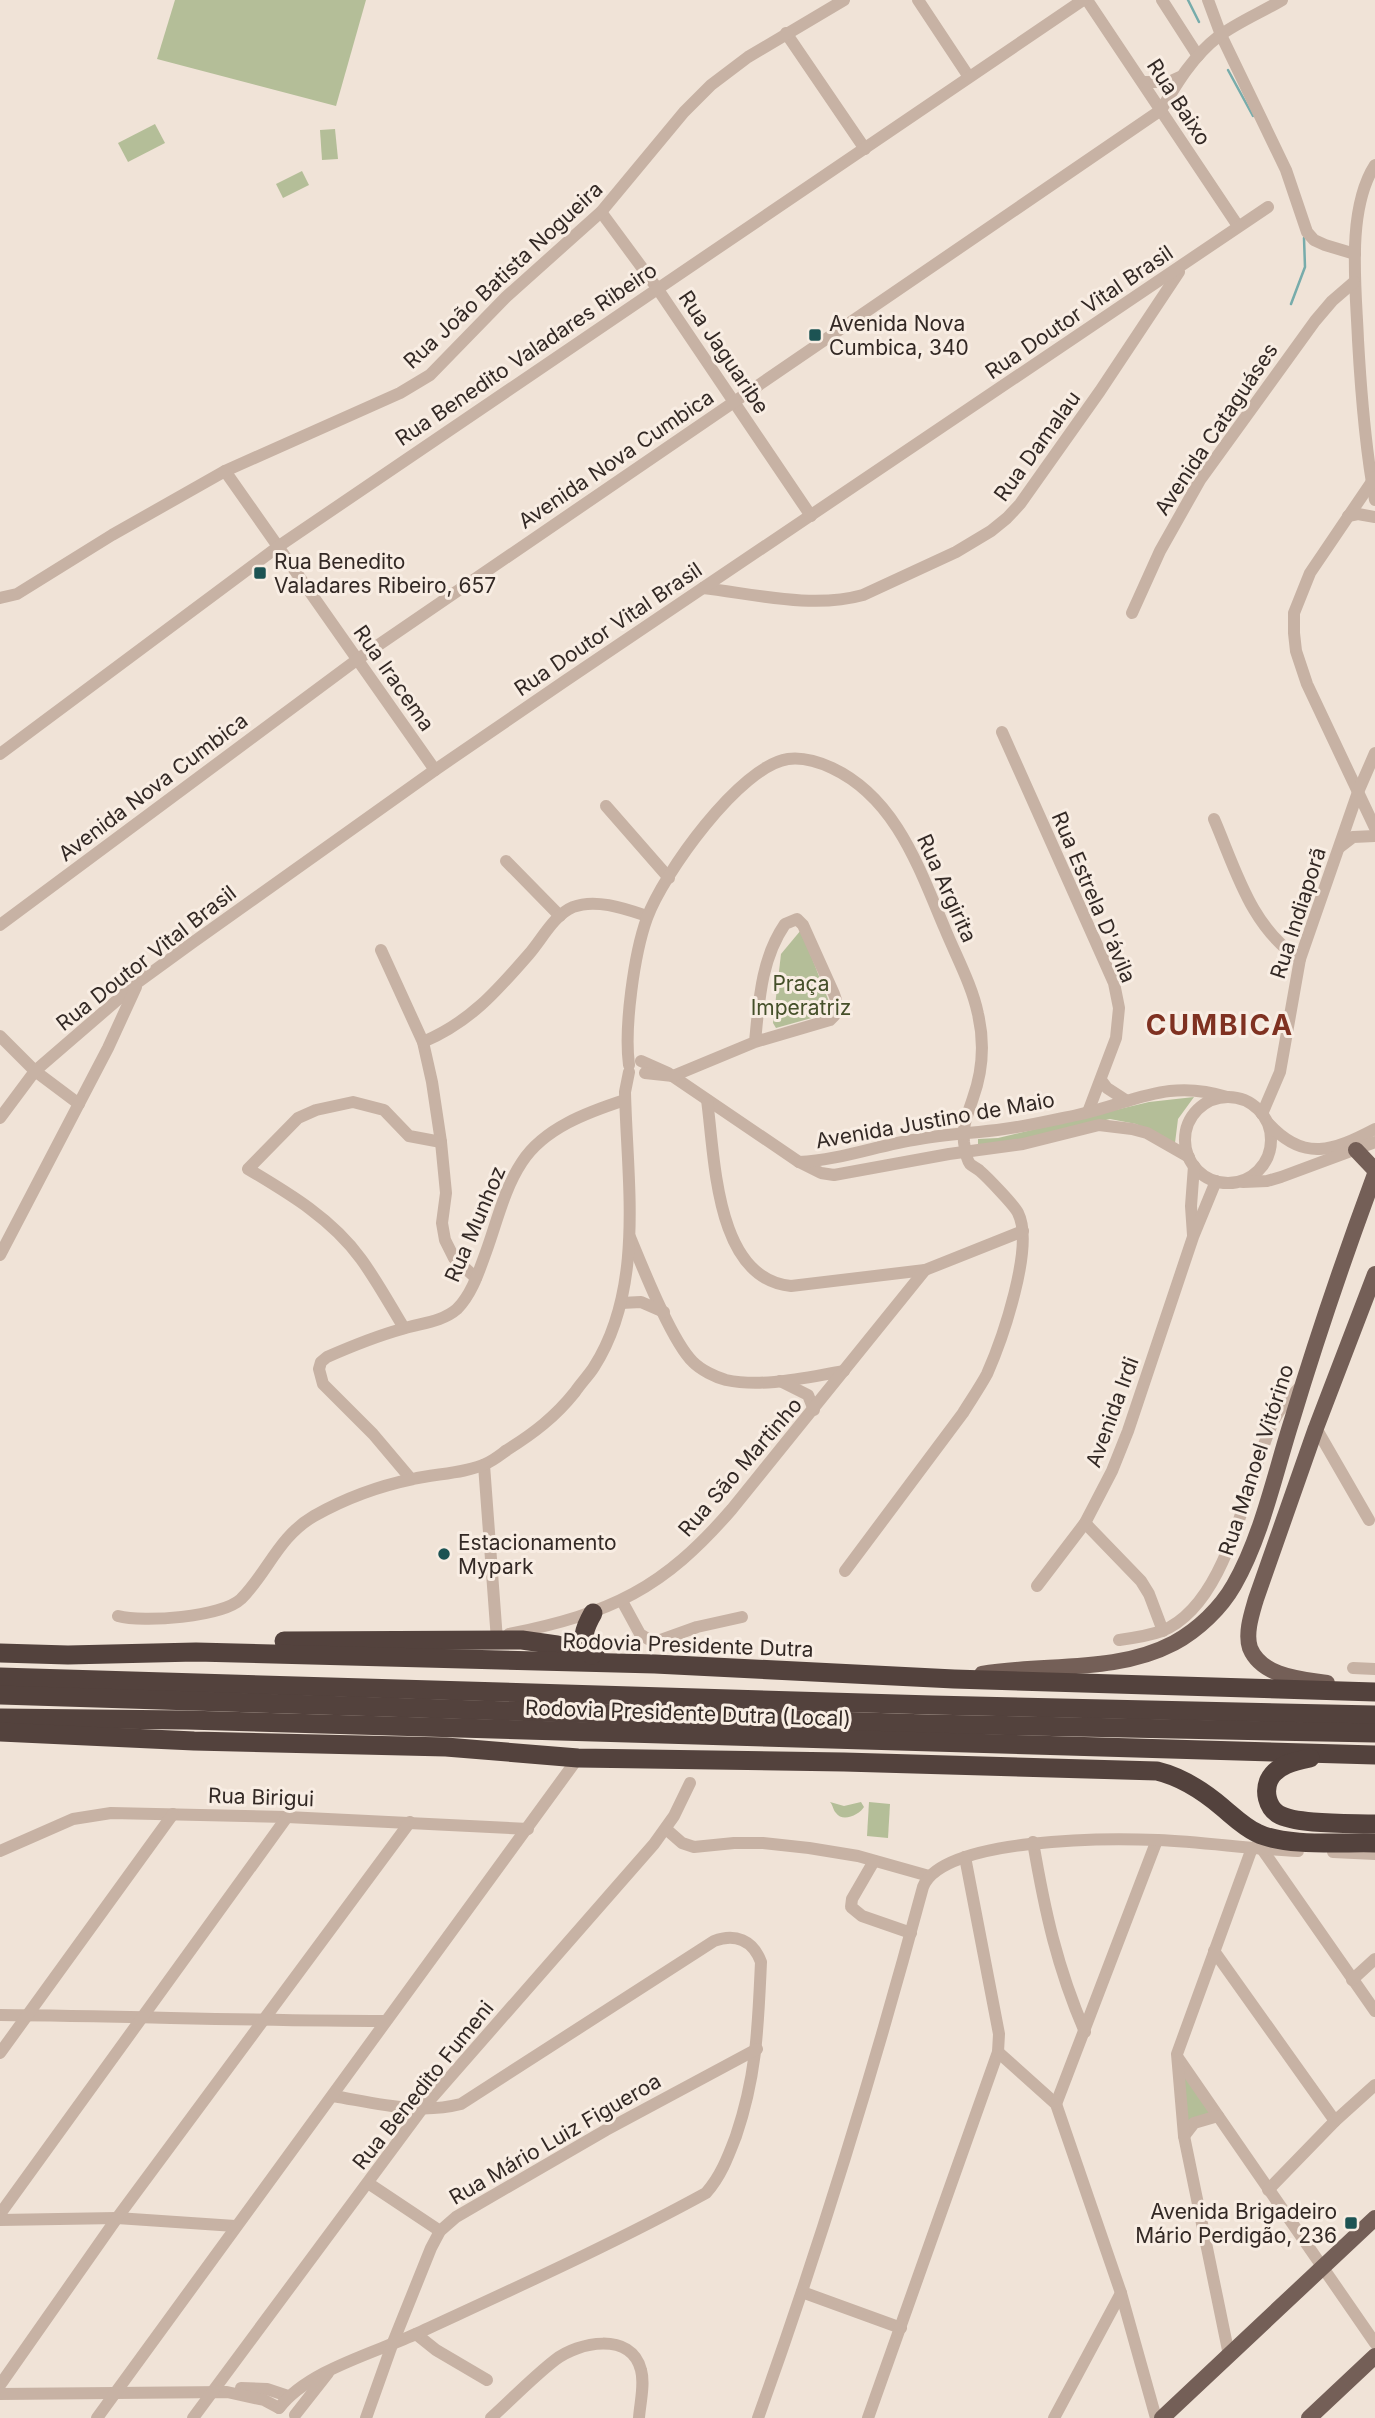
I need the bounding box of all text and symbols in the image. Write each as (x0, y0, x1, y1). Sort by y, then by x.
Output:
street label: Rua Baixo (1142, 54, 1216, 150)
street label: Rua João Batista Nogueira (398, 176, 608, 374)
street label: Rua Doutor Vital Brasil (980, 240, 1178, 384)
street label: Rua Benedito Valadares Ribeiro (391, 257, 661, 451)
street label: Rua Jaguaribe (674, 286, 774, 418)
place label: Avenida Nova Cumbica, 340 (829, 311, 969, 360)
marker: Avenida Nova Cumbica, 340 (807, 327, 823, 343)
street label: Avenida Cataguáses (1149, 338, 1283, 520)
street label: Avenida Nova Cumbica (514, 384, 718, 534)
street label: Rua Damalau (989, 386, 1085, 506)
place label: Rua Benedito Valadares Ribeiro, 657 (274, 549, 496, 598)
street label: Rua Doutor Vital Brasil (509, 557, 707, 701)
marker: Rua Benedito Valadares Ribeiro, 657 (252, 565, 268, 581)
street label: Rua Iracema (348, 620, 440, 736)
street label: Avenida Nova Cumbica (54, 708, 252, 866)
street label: Rua Estrela D'ávila (1047, 808, 1141, 986)
street label: Rua Argirita (912, 830, 982, 946)
street label: Rua Indiaporã (1265, 844, 1331, 982)
street label: Rua Doutor Vital Brasil (51, 880, 241, 1036)
park label: Praça Imperatriz (751, 971, 851, 1020)
district label: CUMBICA (1146, 1008, 1294, 1042)
street label: Avenida Justino de Maio (813, 1087, 1057, 1153)
street label: Rua Munhoz (439, 1162, 511, 1286)
street label: Avenida Irdi (1080, 1353, 1144, 1471)
street label: Rua Manoel Vitórino (1213, 1361, 1299, 1559)
street label: Rua São Martinho (673, 1392, 807, 1542)
place label: Estacionamento Mypark (458, 1530, 617, 1579)
marker: Estacionamento Mypark (436, 1546, 452, 1562)
street label: Rodovia Presidente Dutra (562, 1628, 814, 1662)
street label: Rodovia Presidente Dutra (Local) (525, 1695, 851, 1731)
street label: Rua Birigui (208, 1783, 314, 1811)
street label: Rua Benedito Fumeni (347, 1996, 499, 2174)
street label: Rua Mário Luiz Figueroa (445, 2068, 665, 2210)
place label: Avenida Brigadeiro Mário Perdigão, 236 (1135, 2199, 1337, 2248)
marker: Avenida Brigadeiro Mário Perdigão, 236 (1343, 2215, 1359, 2231)

